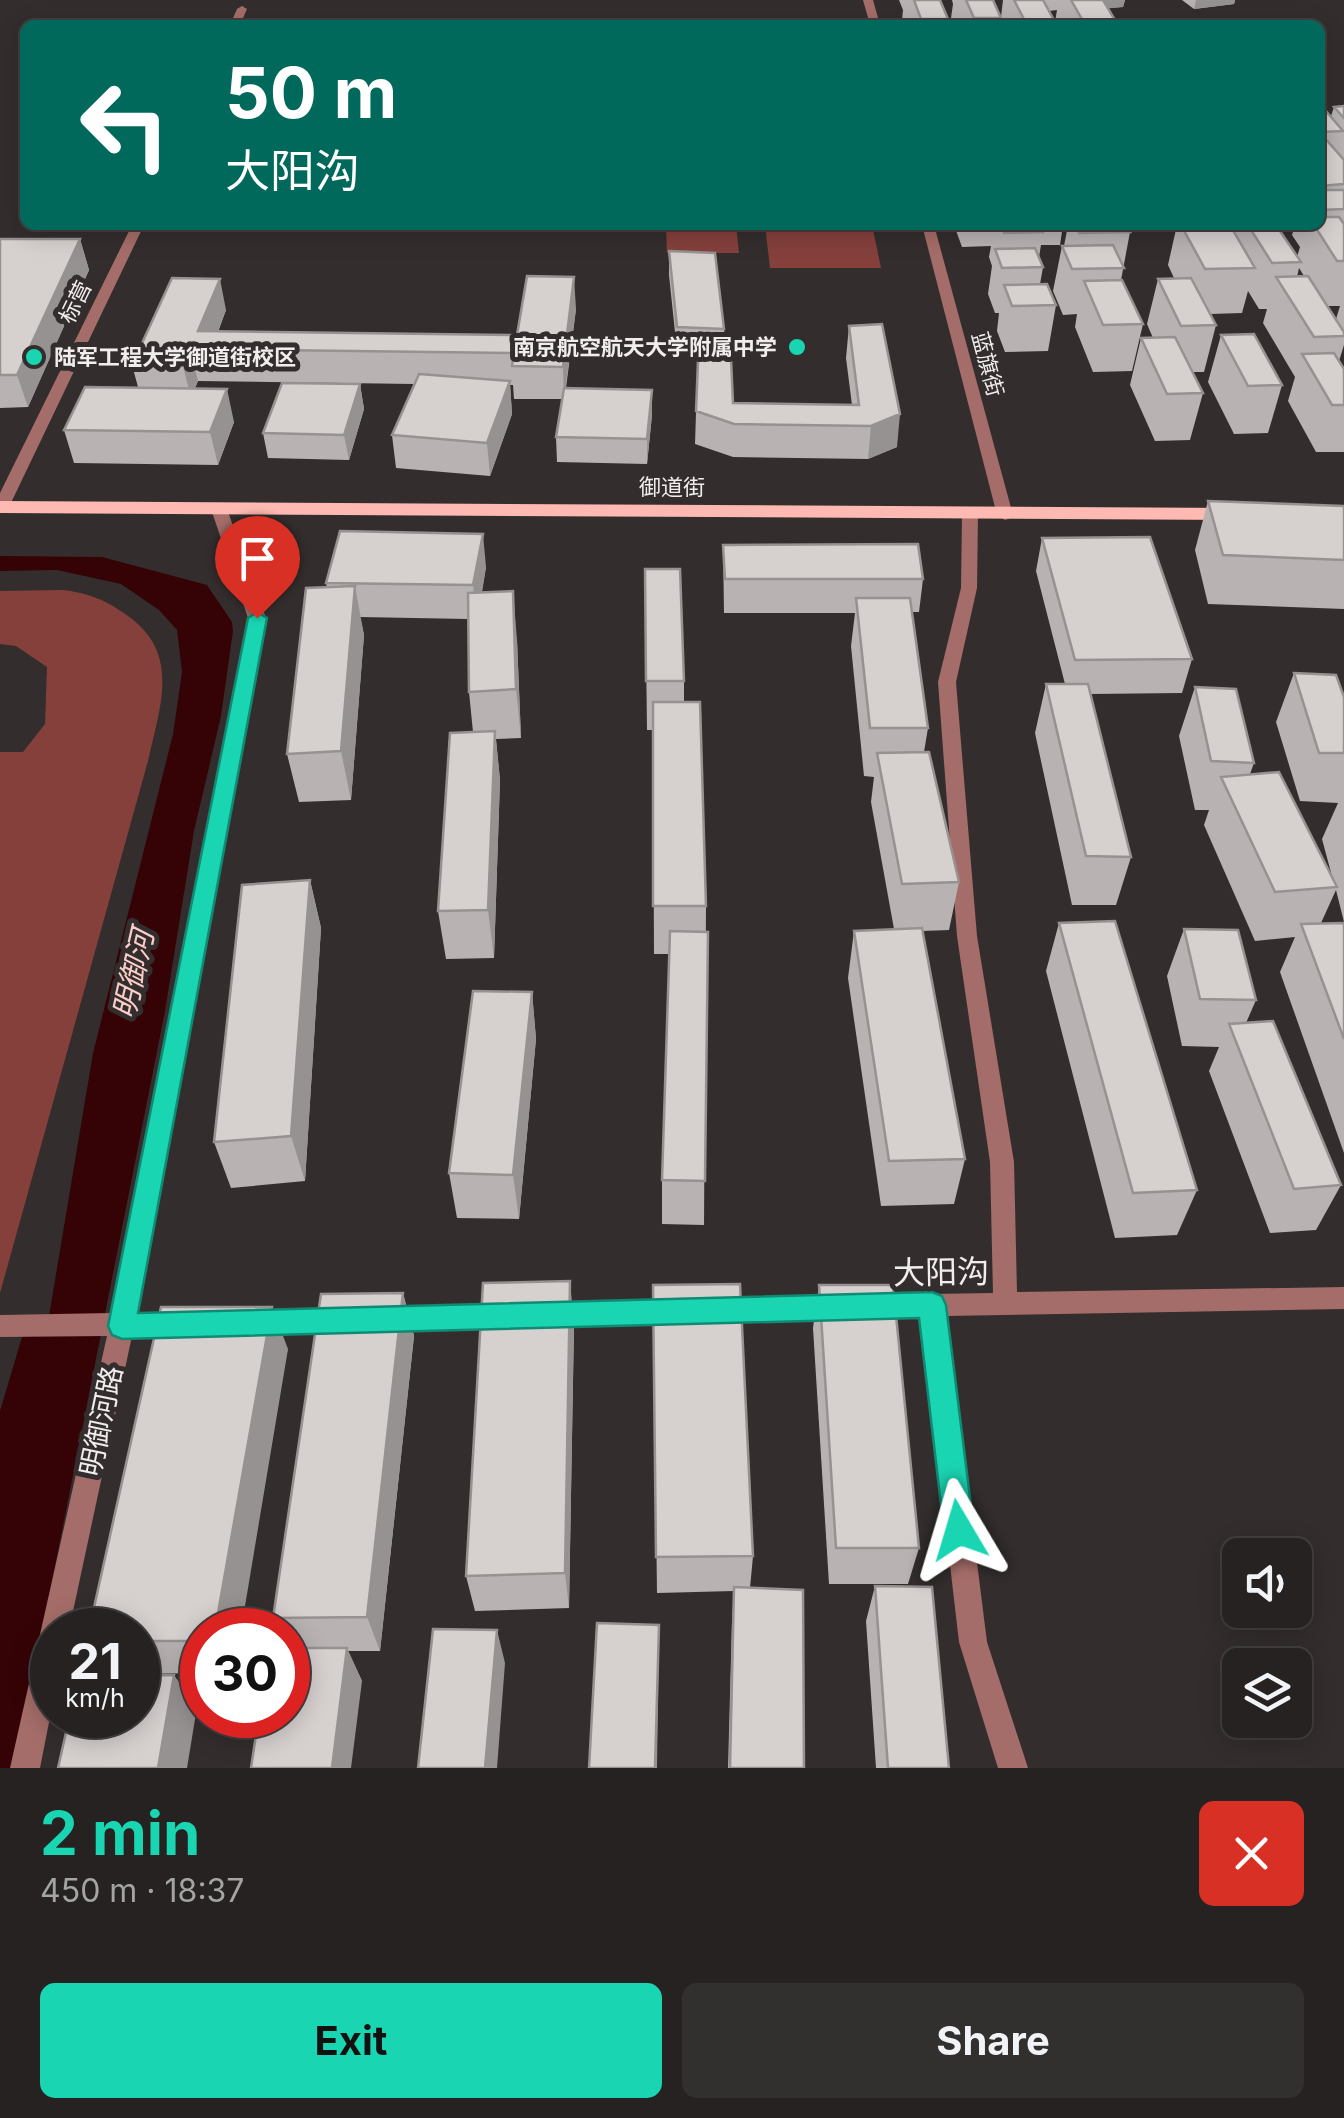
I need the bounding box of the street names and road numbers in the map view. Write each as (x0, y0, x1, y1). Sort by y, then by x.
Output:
street label: 标营 (54, 277, 96, 327)
street label: 蓝旗街 (967, 329, 1009, 399)
street label: 御道街 (639, 474, 705, 500)
street label: 大阳沟 (893, 1252, 989, 1292)
street label: 明御河路 (73, 1363, 129, 1479)

